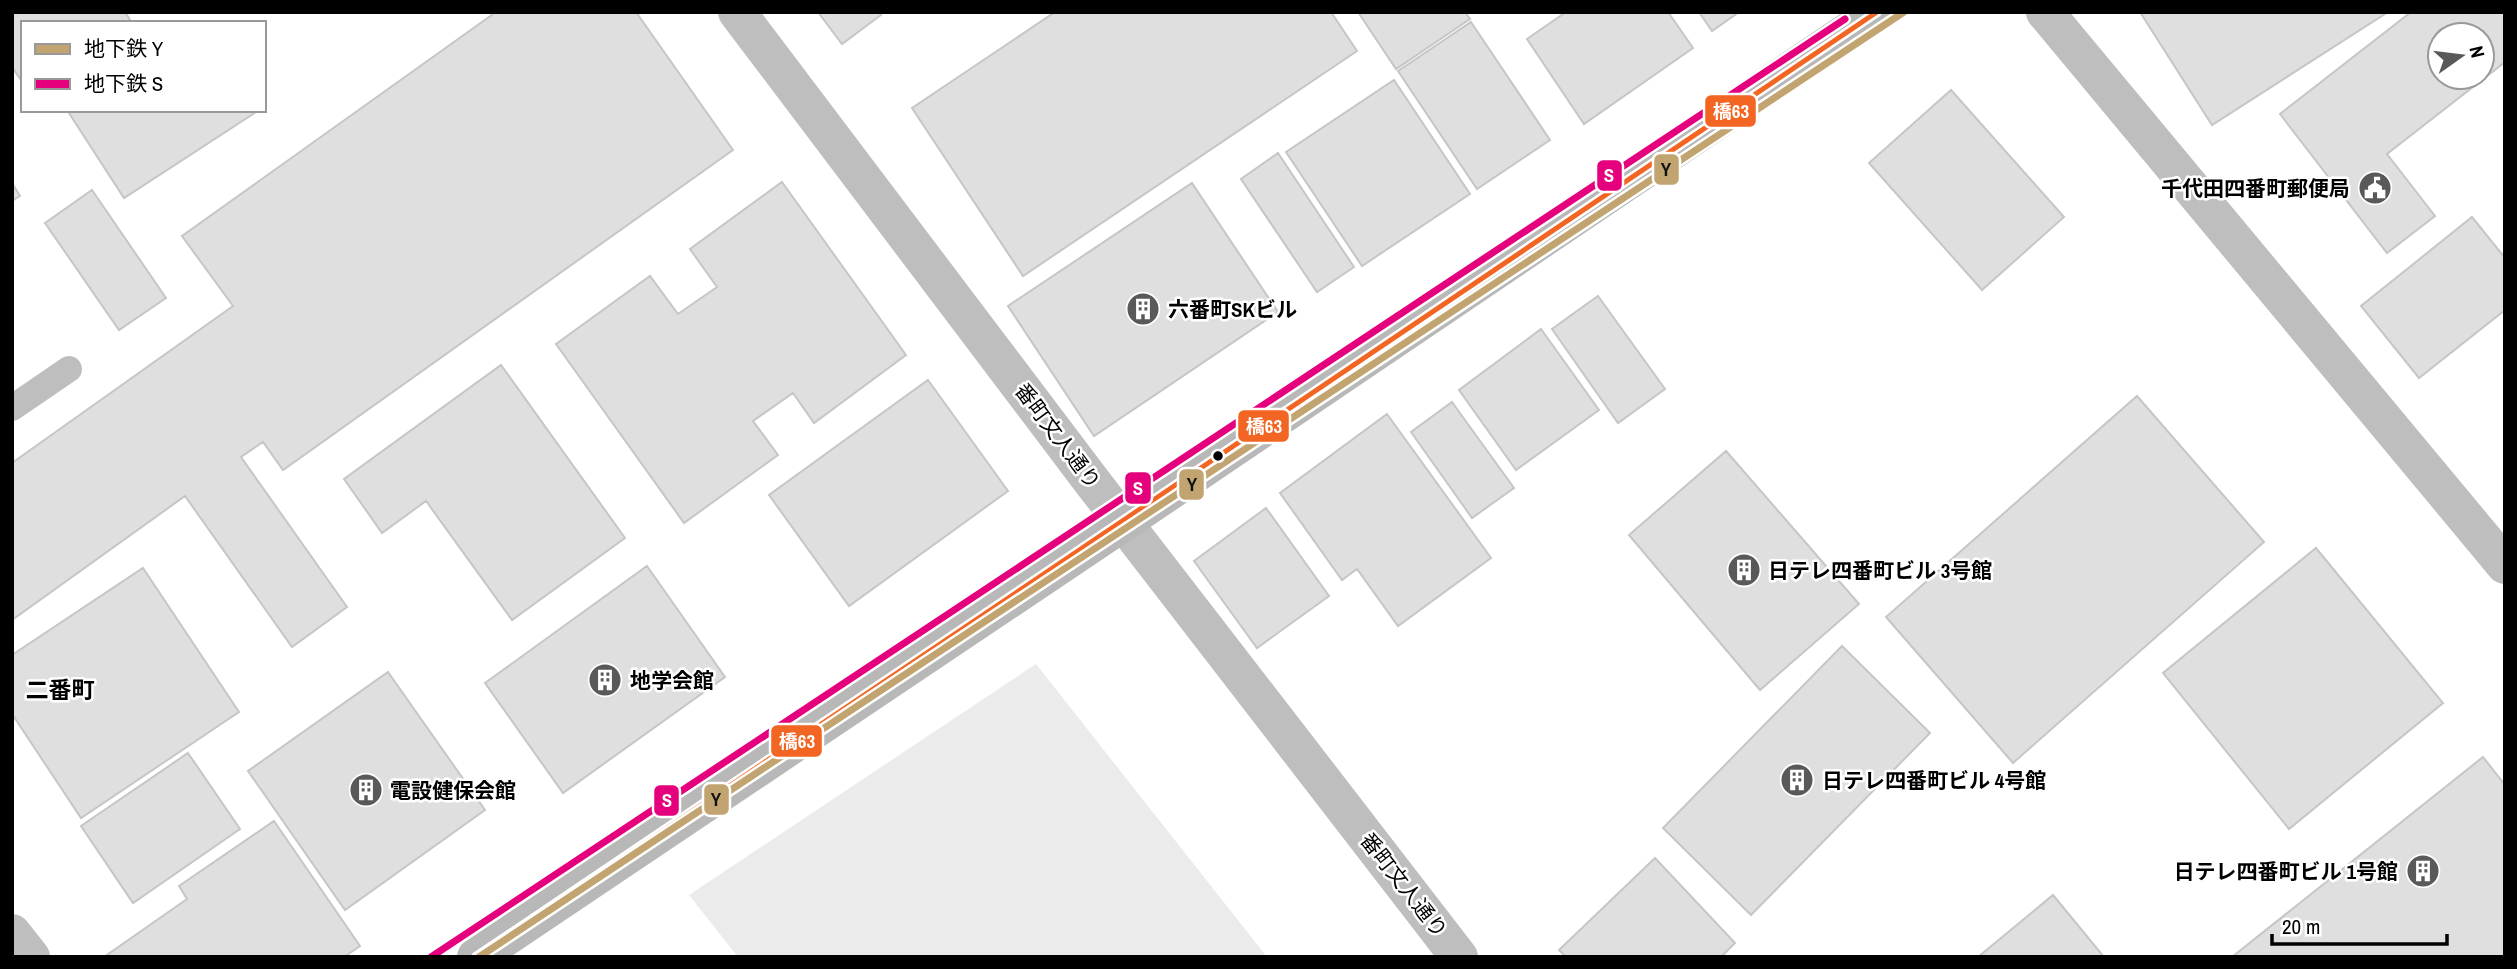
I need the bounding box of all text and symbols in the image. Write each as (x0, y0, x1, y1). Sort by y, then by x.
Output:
legend (21, 21, 266, 112)
north arrow (2426, 21, 2496, 91)
text: 地下鉄 Y (84, 34, 164, 63)
text: N (2464, 43, 2491, 60)
text: 地下鉄 S (84, 69, 163, 98)
line badge: 橋63 (1704, 94, 1757, 128)
text: 橋63 (1713, 98, 1750, 124)
line badge: Y (1653, 153, 1680, 186)
text: Y (1661, 156, 1672, 182)
line badge: S (1596, 159, 1623, 192)
text: S (1604, 162, 1614, 188)
public building icon: 千代田四番町郵便局 (2356, 169, 2394, 207)
place label: 千代田四番町郵便局 (2161, 174, 2350, 203)
building icon: 六番町SKビル (1124, 290, 1162, 328)
place label: 六番町SKビル (1168, 295, 1297, 324)
street label: 番町文人通り (1009, 377, 1107, 495)
line badge: 橋63 (1237, 409, 1290, 443)
text: 橋63 (1246, 413, 1283, 439)
unlabelled marker (1211, 449, 1225, 463)
line badge: Y (1178, 468, 1205, 501)
line badge: S (1124, 471, 1152, 505)
text: Y (1187, 471, 1198, 497)
text: S (1133, 475, 1143, 501)
building icon: 日テレ四番町ビル 3号館 (1725, 551, 1763, 589)
place label: 日テレ四番町ビル 3号館 (1768, 556, 1992, 585)
building icon: 地学会館 (586, 661, 624, 699)
place label: 地学会館 (630, 666, 714, 695)
district label: 二番町 (26, 674, 95, 705)
line badge: 橋63 (770, 724, 823, 758)
text: 橋63 (779, 728, 816, 754)
building icon: 日テレ四番町ビル 4号館 (1778, 761, 1816, 799)
place label: 日テレ四番町ビル 4号館 (1822, 766, 2046, 795)
building icon: 電設健保会館 (347, 771, 385, 809)
place label: 電設健保会館 (390, 776, 516, 805)
line badge: Y (703, 783, 730, 816)
line badge: S (653, 784, 680, 817)
text: Y (711, 786, 722, 812)
text: S (662, 787, 672, 813)
street label: 番町文人通り (1354, 826, 1454, 944)
building icon: 日テレ四番町ビル 1号館 (2404, 852, 2442, 890)
place label: 日テレ四番町ビル 1号館 (2174, 857, 2398, 886)
scale bar (2272, 902, 2447, 946)
text: 20 m (2282, 912, 2320, 941)

